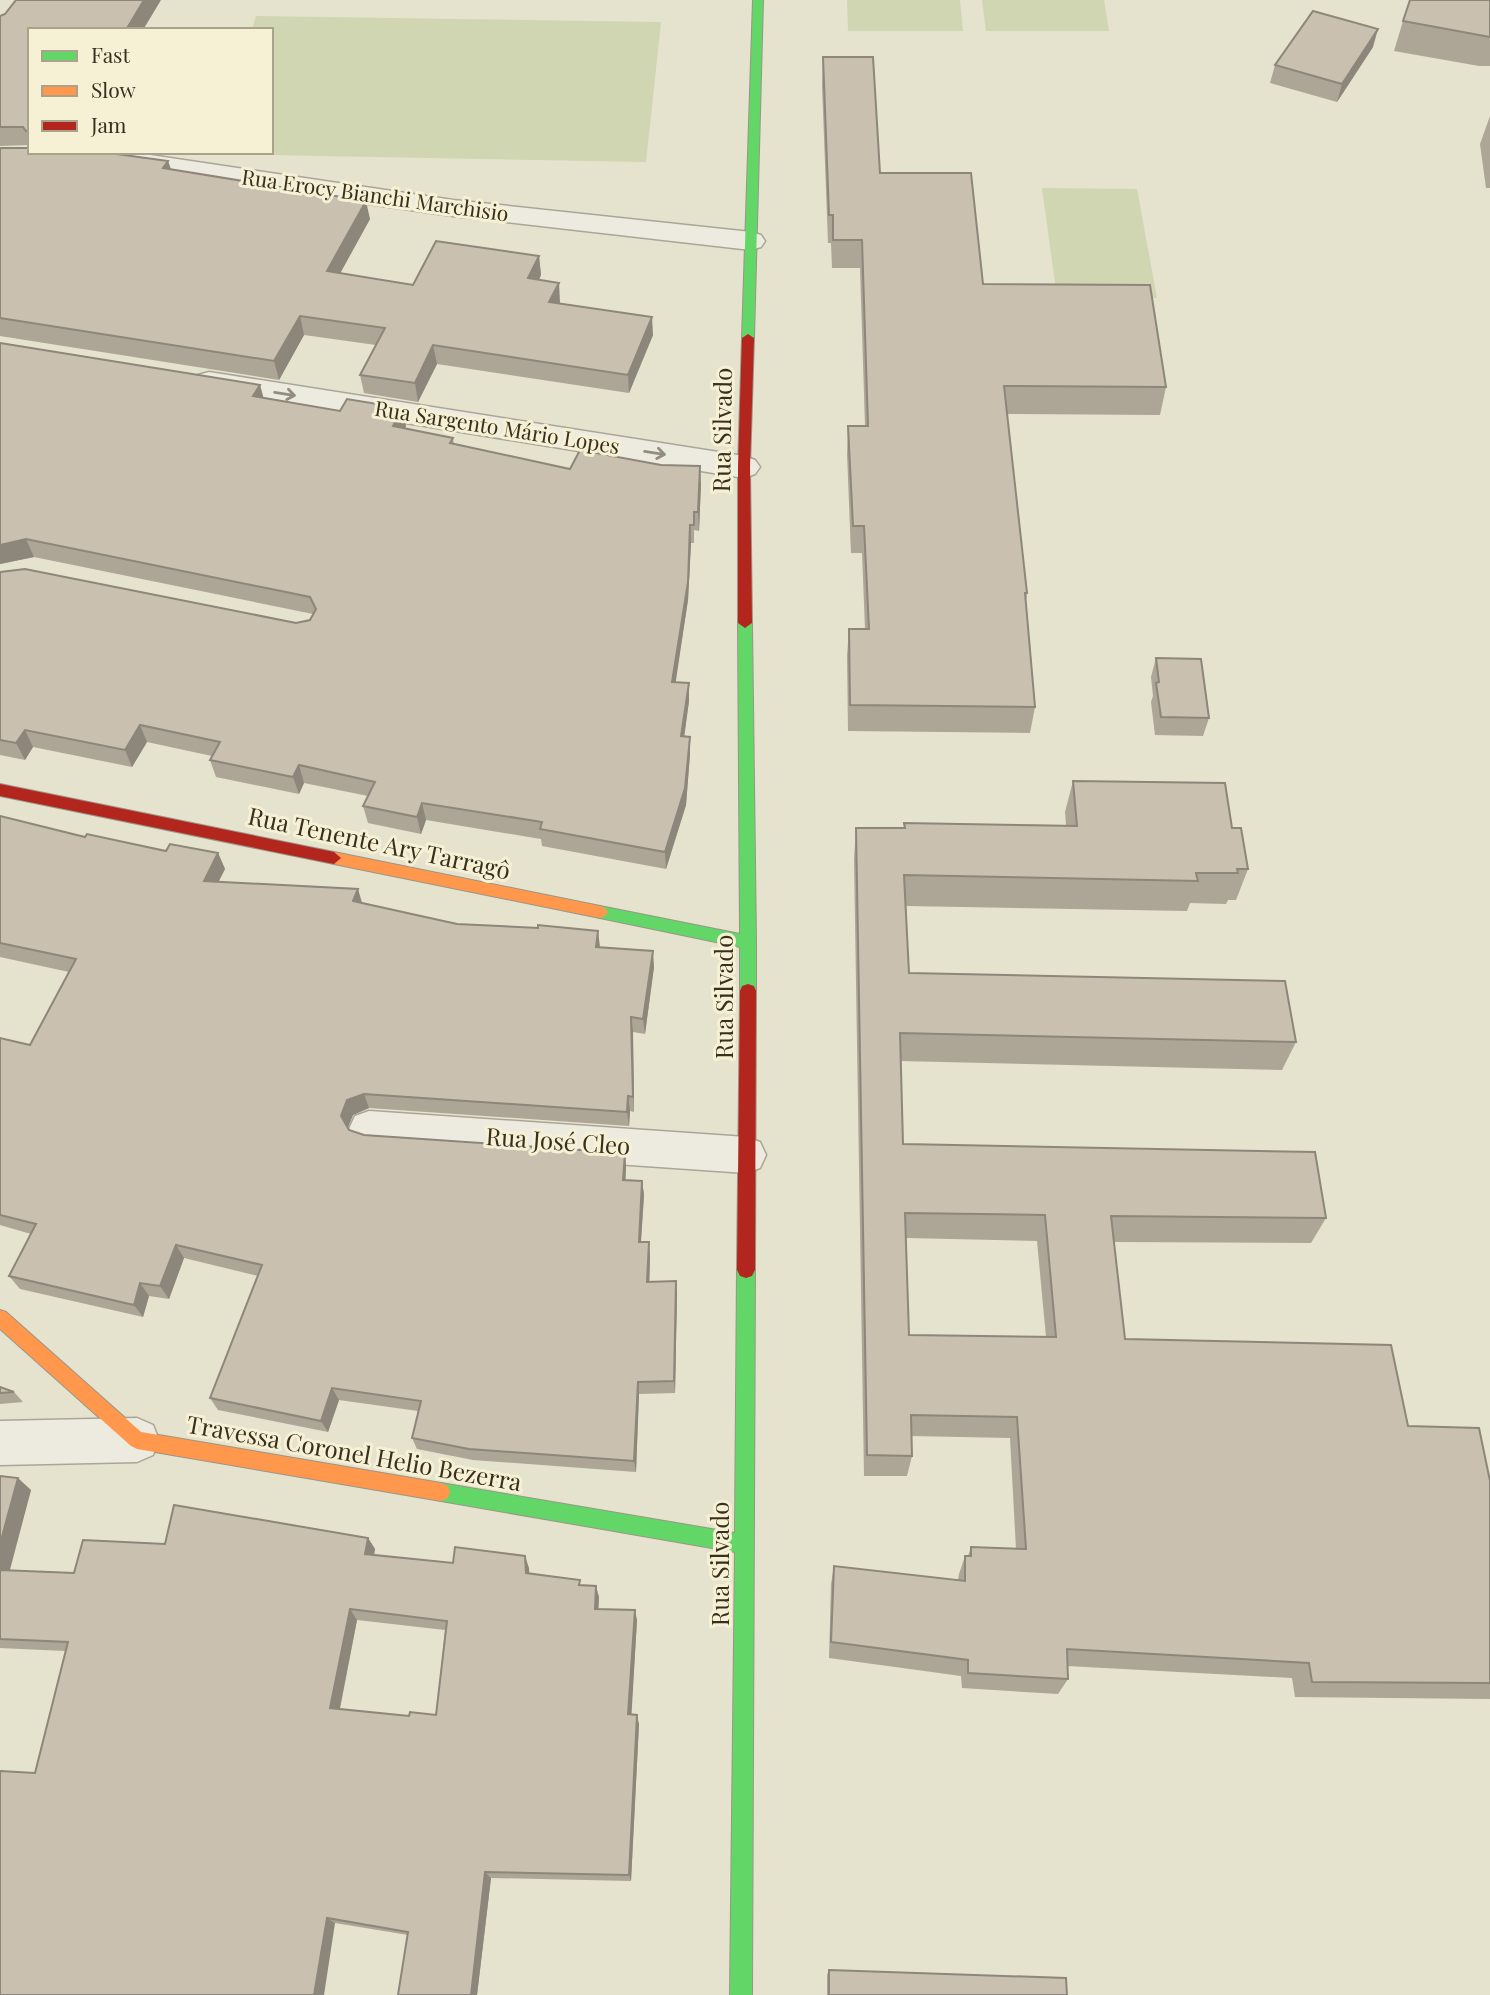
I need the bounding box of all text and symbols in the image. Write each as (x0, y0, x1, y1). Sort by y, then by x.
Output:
legend (28, 28, 273, 154)
text: Fast (91, 40, 130, 68)
text: Slow (91, 75, 136, 103)
text: Jam (90, 110, 127, 138)
street label: Rua Erocy Bianchi Marchisio (240, 161, 511, 227)
street label: Rua Silvado (704, 367, 738, 493)
one-way arrow (273, 388, 296, 401)
street label: Rua Sargento Mário Lopes (373, 393, 622, 459)
one-way arrow (643, 447, 666, 460)
street label: Rua Tenente Ary Tarragô (245, 799, 513, 885)
street label: Rua Silvado (707, 935, 739, 1059)
street label: Rua José Cleo (485, 1119, 632, 1161)
street label: Travessa Coronel Helio Bezerra (184, 1407, 524, 1497)
street label: Rua Silvado (703, 1502, 735, 1626)

